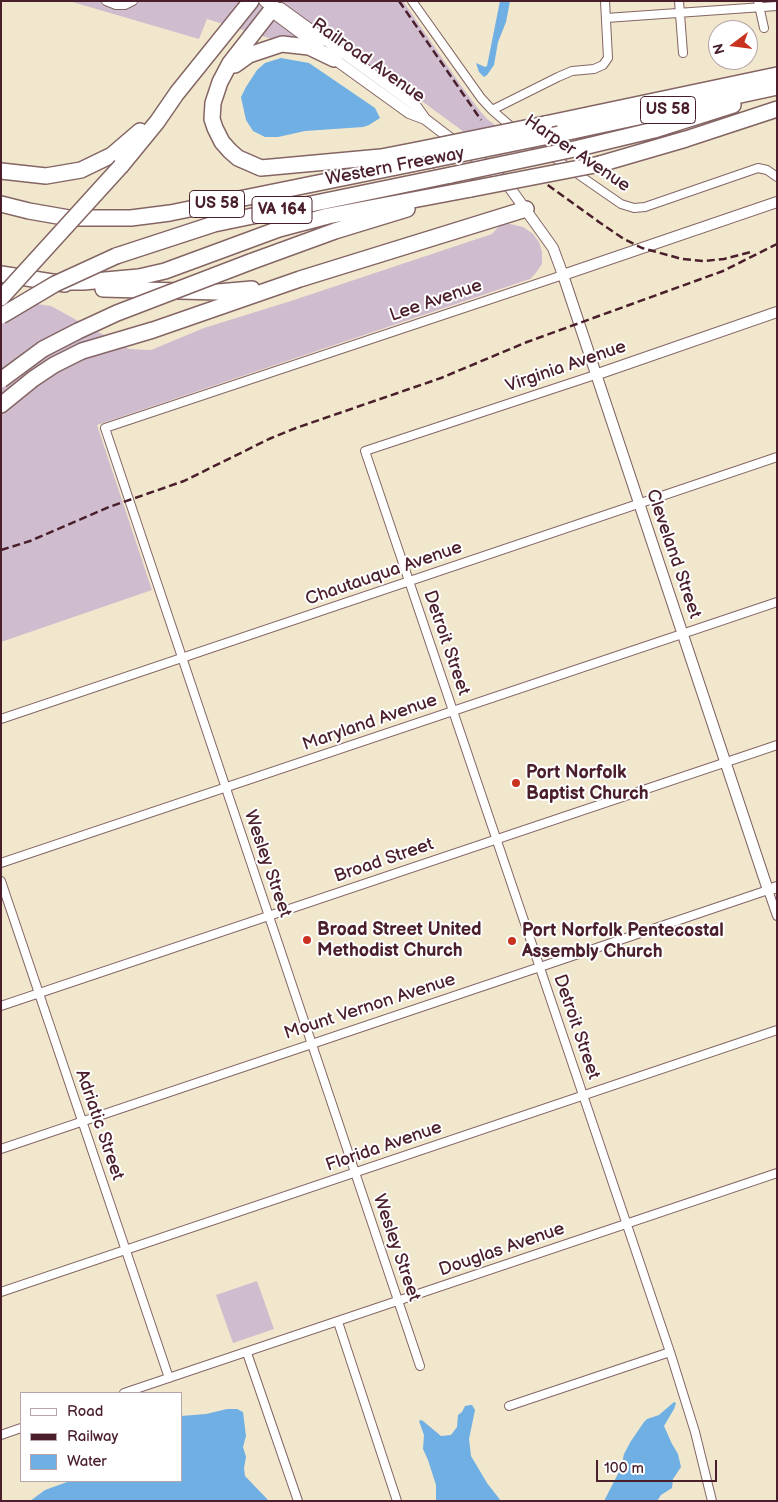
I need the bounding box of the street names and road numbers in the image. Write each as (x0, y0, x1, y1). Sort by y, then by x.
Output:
street label: Railroad Avenue (307, 14, 429, 108)
road number: US 58 (640, 96, 696, 124)
street label: Harper Avenue (520, 111, 634, 197)
street label: Western Freeway (324, 143, 466, 191)
road number: US 58 (190, 190, 244, 218)
road number: VA 164 (252, 196, 312, 224)
street label: Lee Avenue (387, 275, 485, 327)
street label: Virginia Avenue (503, 336, 629, 398)
street label: Cleveland Street (641, 487, 705, 621)
street label: Chautauqua Avenue (303, 537, 465, 611)
street label: Detroit Street (418, 588, 474, 698)
street label: Maryland Avenue (300, 690, 440, 756)
street label: Wesley Street (239, 808, 295, 920)
street label: Broad Street (332, 834, 436, 888)
street label: Mount Vernon Avenue (282, 969, 458, 1045)
street label: Detroit Street (548, 972, 604, 1082)
street label: Adriatic Street (70, 1067, 128, 1183)
street label: Florida Avenue (323, 1117, 445, 1177)
street label: Wesley Street (368, 1192, 424, 1304)
street label: Douglas Avenue (436, 1218, 568, 1282)

